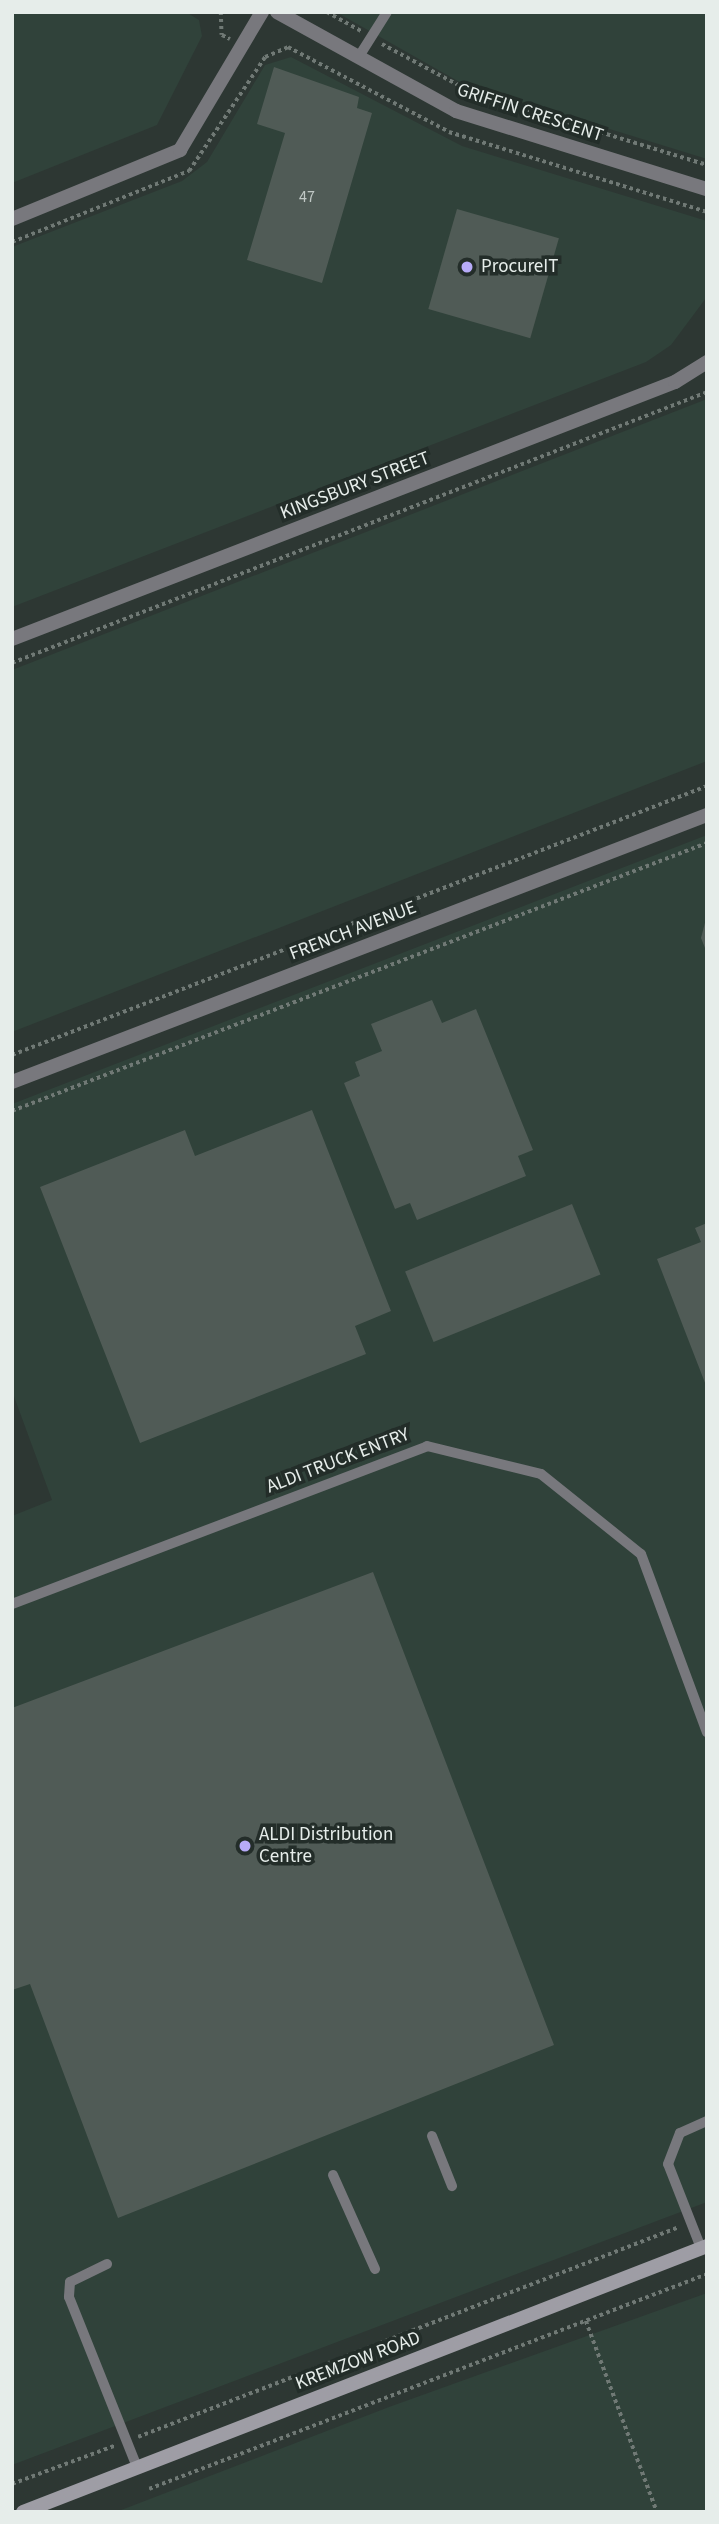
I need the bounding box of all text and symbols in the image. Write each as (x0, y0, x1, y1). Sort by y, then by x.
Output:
street label: GRIFFIN CRESCENT (454, 79, 606, 147)
house number: 47 (299, 187, 315, 207)
place label: ProcureIT (481, 256, 558, 278)
marker: ProcureIT (459, 259, 475, 275)
street label: KINGSBURY STREET (277, 447, 433, 525)
street label: FRENCH AVENUE (286, 896, 420, 966)
street label: ALDI TRUCK ENTRY (263, 1423, 413, 1499)
place label: ALDI Distribution Centre (259, 1824, 393, 1868)
marker: ALDI Distribution Centre (237, 1838, 253, 1854)
street label: KREMZOW ROAD (292, 2327, 424, 2395)

